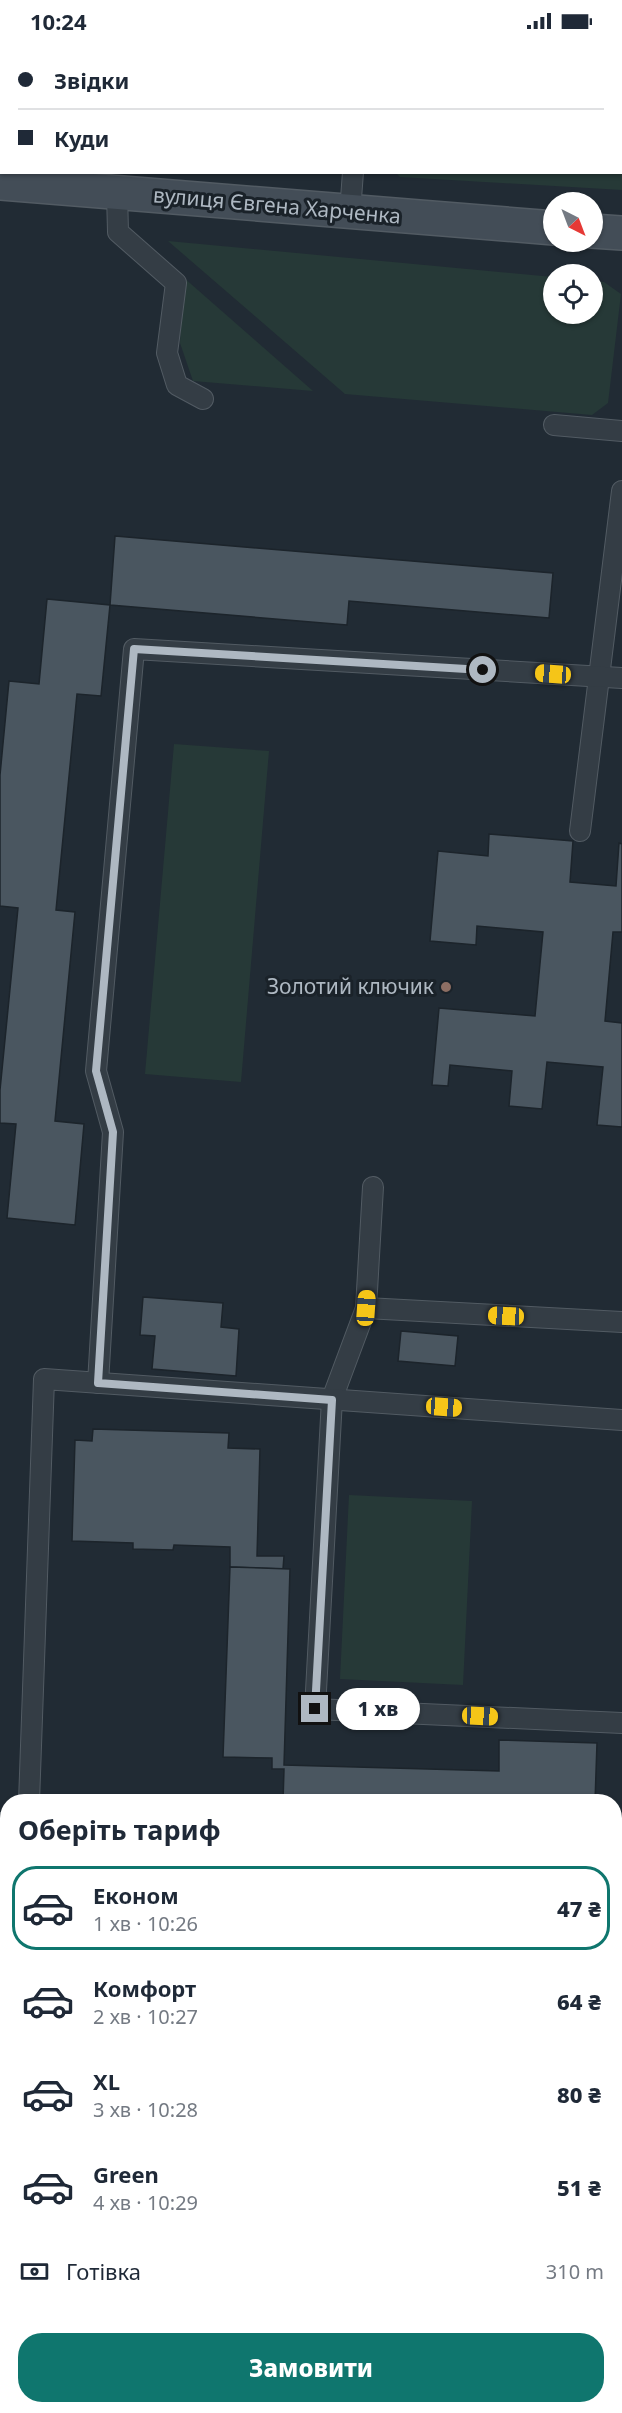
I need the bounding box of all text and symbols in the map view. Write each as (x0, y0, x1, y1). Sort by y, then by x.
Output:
text: 10:24 (30, 6, 87, 36)
text: Звідки (54, 65, 129, 95)
text: Куди (54, 123, 109, 153)
street label: вулиця Євгена Харченка (152, 180, 402, 230)
north arrow (543, 192, 603, 252)
map controls (543, 192, 603, 324)
button: locate (543, 264, 603, 324)
route start (469, 656, 496, 683)
car (534, 664, 572, 684)
place label: Золотий ключик (267, 972, 434, 1000)
marker: Золотий ключик (439, 980, 453, 994)
car (356, 1289, 376, 1327)
car (488, 1306, 524, 1326)
car (425, 1397, 463, 1417)
callout: 1 хв (336, 1688, 420, 1730)
route end (301, 1695, 328, 1722)
text: 1 хв (358, 1695, 398, 1722)
car (462, 1706, 498, 1726)
text: Оберіть тариф (18, 1811, 221, 1848)
text: Економ (93, 1880, 179, 1910)
icon: car (21, 1881, 75, 1935)
text: 47 ₴ (557, 1893, 601, 1923)
text: 1 хв · 10:26 (93, 1910, 198, 1937)
text: Комфорт (93, 1973, 196, 2003)
icon: car (21, 1974, 75, 2028)
text: 64 ₴ (557, 1986, 601, 2016)
text: 2 хв · 10:27 (93, 2003, 198, 2030)
text: XL (93, 2066, 120, 2096)
icon: car (21, 2067, 75, 2121)
text: 80 ₴ (557, 2079, 601, 2109)
text: 3 хв · 10:28 (93, 2096, 198, 2123)
text: Green (93, 2159, 159, 2189)
icon: car (21, 2160, 75, 2214)
text: 51 ₴ (557, 2172, 601, 2202)
text: 4 хв · 10:29 (93, 2189, 198, 2216)
icon: cash (18, 2255, 51, 2288)
text: Готівка (66, 2256, 141, 2286)
text: 310 m (546, 2258, 604, 2285)
button: Замовити (18, 2333, 604, 2402)

